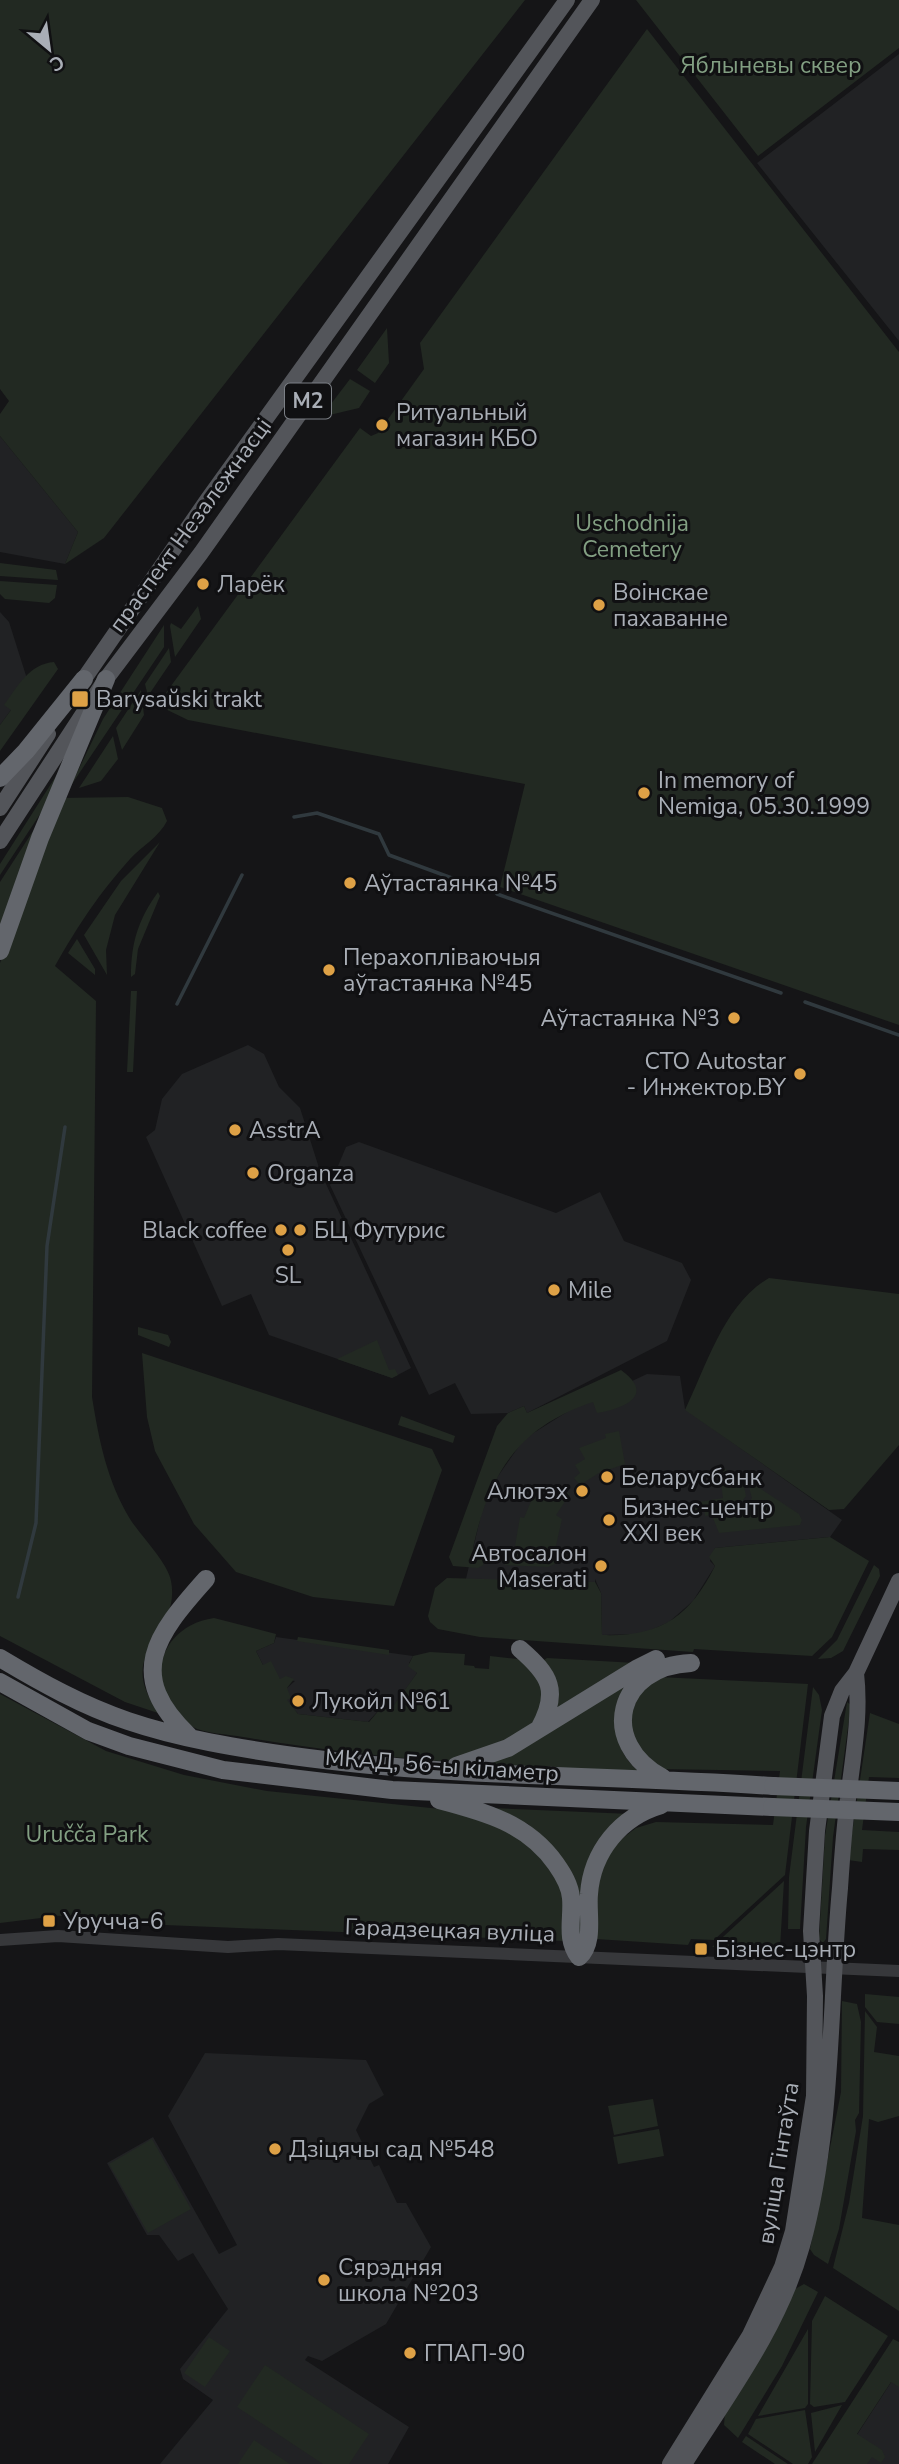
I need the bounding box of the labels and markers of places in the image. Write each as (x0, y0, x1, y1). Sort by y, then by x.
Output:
place label: Ритуальный магазин КБО (396, 397, 538, 454)
marker: Ритуальный магазин КБО (374, 417, 390, 433)
place label: Ларёк (217, 569, 286, 600)
marker: Ларёк (195, 576, 211, 592)
place label: Воінскае пахаванне (613, 577, 728, 634)
marker: Воінскае пахаванне (591, 597, 607, 613)
place label: Barysaŭski trakt (96, 684, 263, 715)
marker: Barysaŭski trakt (70, 689, 90, 709)
place label: In memory of Nemiga, 05.30.1999 (658, 765, 870, 822)
marker: In memory of Nemiga, 05.30.1999 (636, 785, 652, 801)
place label: Аўтастаянка №45 (364, 868, 557, 899)
marker: Аўтастаянка №45 (342, 875, 358, 891)
place label: Перахопліваючыя аўтастаянка №45 (343, 942, 541, 999)
marker: Перахопліваючыя аўтастаянка №45 (321, 962, 337, 978)
place label: Аўтастаянка №3 (541, 1003, 720, 1034)
marker: Аўтастаянка №3 (726, 1010, 742, 1026)
place label: СТО Autostar - Инжектор.BY (627, 1046, 787, 1103)
marker: СТО Autostar - Инжектор.BY (792, 1066, 808, 1082)
place label: AsstrA (249, 1115, 321, 1146)
marker: AsstrA (227, 1122, 243, 1138)
place label: Organza (267, 1158, 354, 1189)
marker: Organza (245, 1165, 261, 1181)
place label: Black coffee (142, 1215, 267, 1246)
place label: БЦ Футурис (314, 1215, 445, 1246)
marker: Black coffee (273, 1222, 289, 1238)
marker: БЦ Футурис (292, 1222, 308, 1238)
marker: SL (280, 1242, 296, 1258)
place label: SL (275, 1260, 302, 1291)
place label: Mile (568, 1275, 612, 1306)
marker: Mile (546, 1282, 562, 1298)
place label: Беларусбанк (621, 1462, 762, 1493)
marker: Беларусбанк (599, 1469, 615, 1485)
place label: Алютэх (487, 1476, 568, 1507)
marker: Алютэх (574, 1483, 590, 1499)
place label: Бизнес-центр XXI век (623, 1492, 773, 1549)
marker: Бизнес-центр XXI век (601, 1512, 617, 1528)
place label: Автосалон Maserati (471, 1538, 587, 1595)
marker: Автосалон Maserati (593, 1558, 609, 1574)
place label: Лукойл №61 (312, 1686, 451, 1717)
marker: Лукойл №61 (290, 1693, 306, 1709)
place label: Уручча-6 (62, 1906, 164, 1937)
marker: Уручча-6 (41, 1913, 57, 1929)
place label: Бізнес-цэнтр (715, 1934, 856, 1965)
marker: Бізнес-цэнтр (693, 1941, 709, 1957)
place label: Дзіцячы сад №548 (289, 2134, 494, 2165)
marker: Дзіцячы сад №548 (267, 2141, 283, 2157)
place label: Сярэдняя школа №203 (338, 2252, 479, 2309)
marker: Сярэдняя школа №203 (316, 2272, 332, 2288)
place label: ГПАП-90 (424, 2338, 525, 2369)
marker: ГПАП-90 (402, 2345, 418, 2361)

